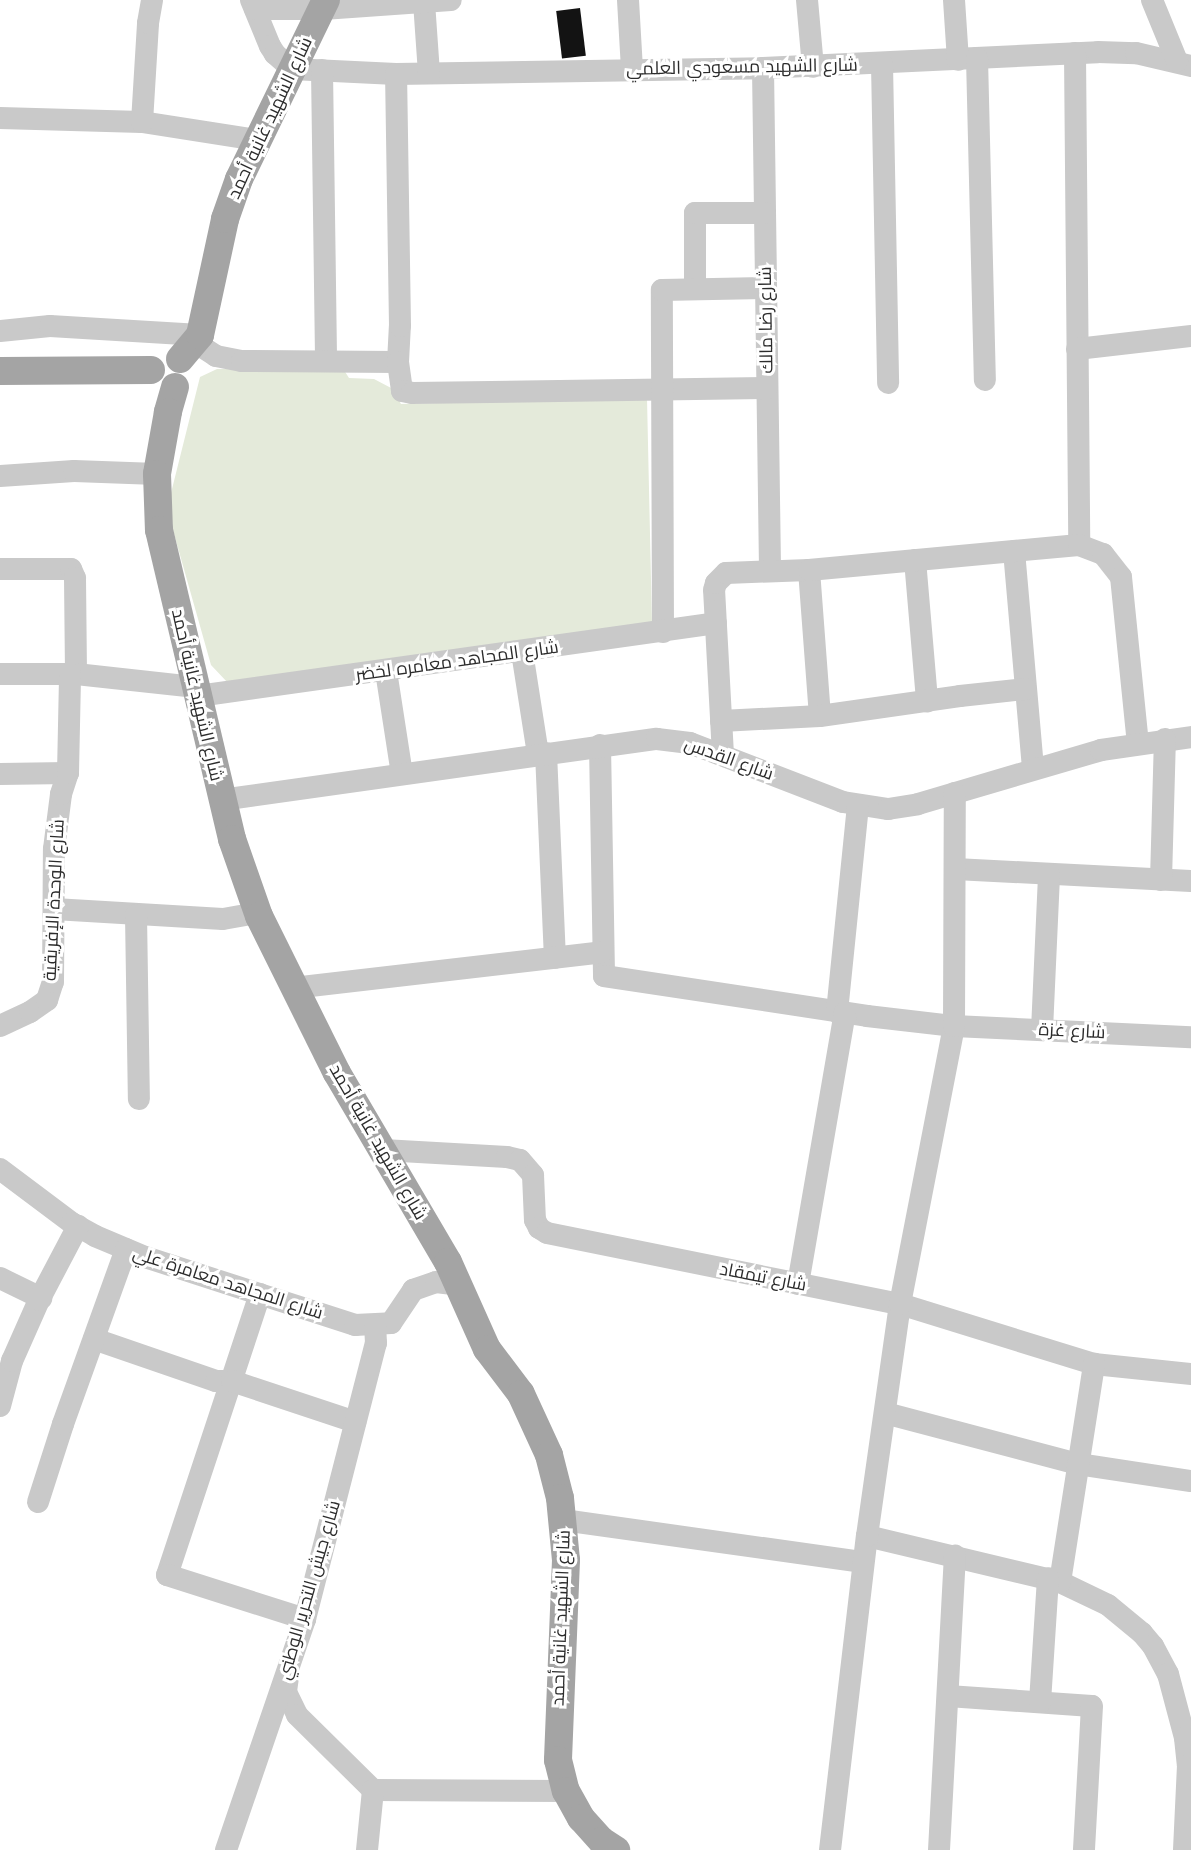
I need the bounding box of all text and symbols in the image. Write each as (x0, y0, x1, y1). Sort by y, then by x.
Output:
street label: شارع الشهيد غانية أحمد (223, 34, 317, 202)
street label: شارع الشهيد مسعودي العلمي (626, 54, 858, 80)
street label: شارع رضا مالك (754, 266, 778, 374)
street label: شارع الشهيد غانية أحمد (167, 607, 227, 783)
street label: شارع المجاهد معامره لخضر (354, 636, 560, 686)
street label: شارع القدس (682, 733, 776, 785)
street label: شارع الوحدة الإفريقية (39, 818, 69, 982)
street label: شارع غزة (1038, 1018, 1106, 1044)
street label: شارع الشهيد غانية أحمد (325, 1060, 431, 1224)
street label: شارع المجاهد معامرة علي (130, 1242, 326, 1324)
street label: شارع تيمقاد (718, 1258, 808, 1296)
street label: شارع جيش التحرير الوطني (273, 1498, 345, 1682)
street label: شارع الشهيد غانية أحمد (547, 1530, 575, 1706)

